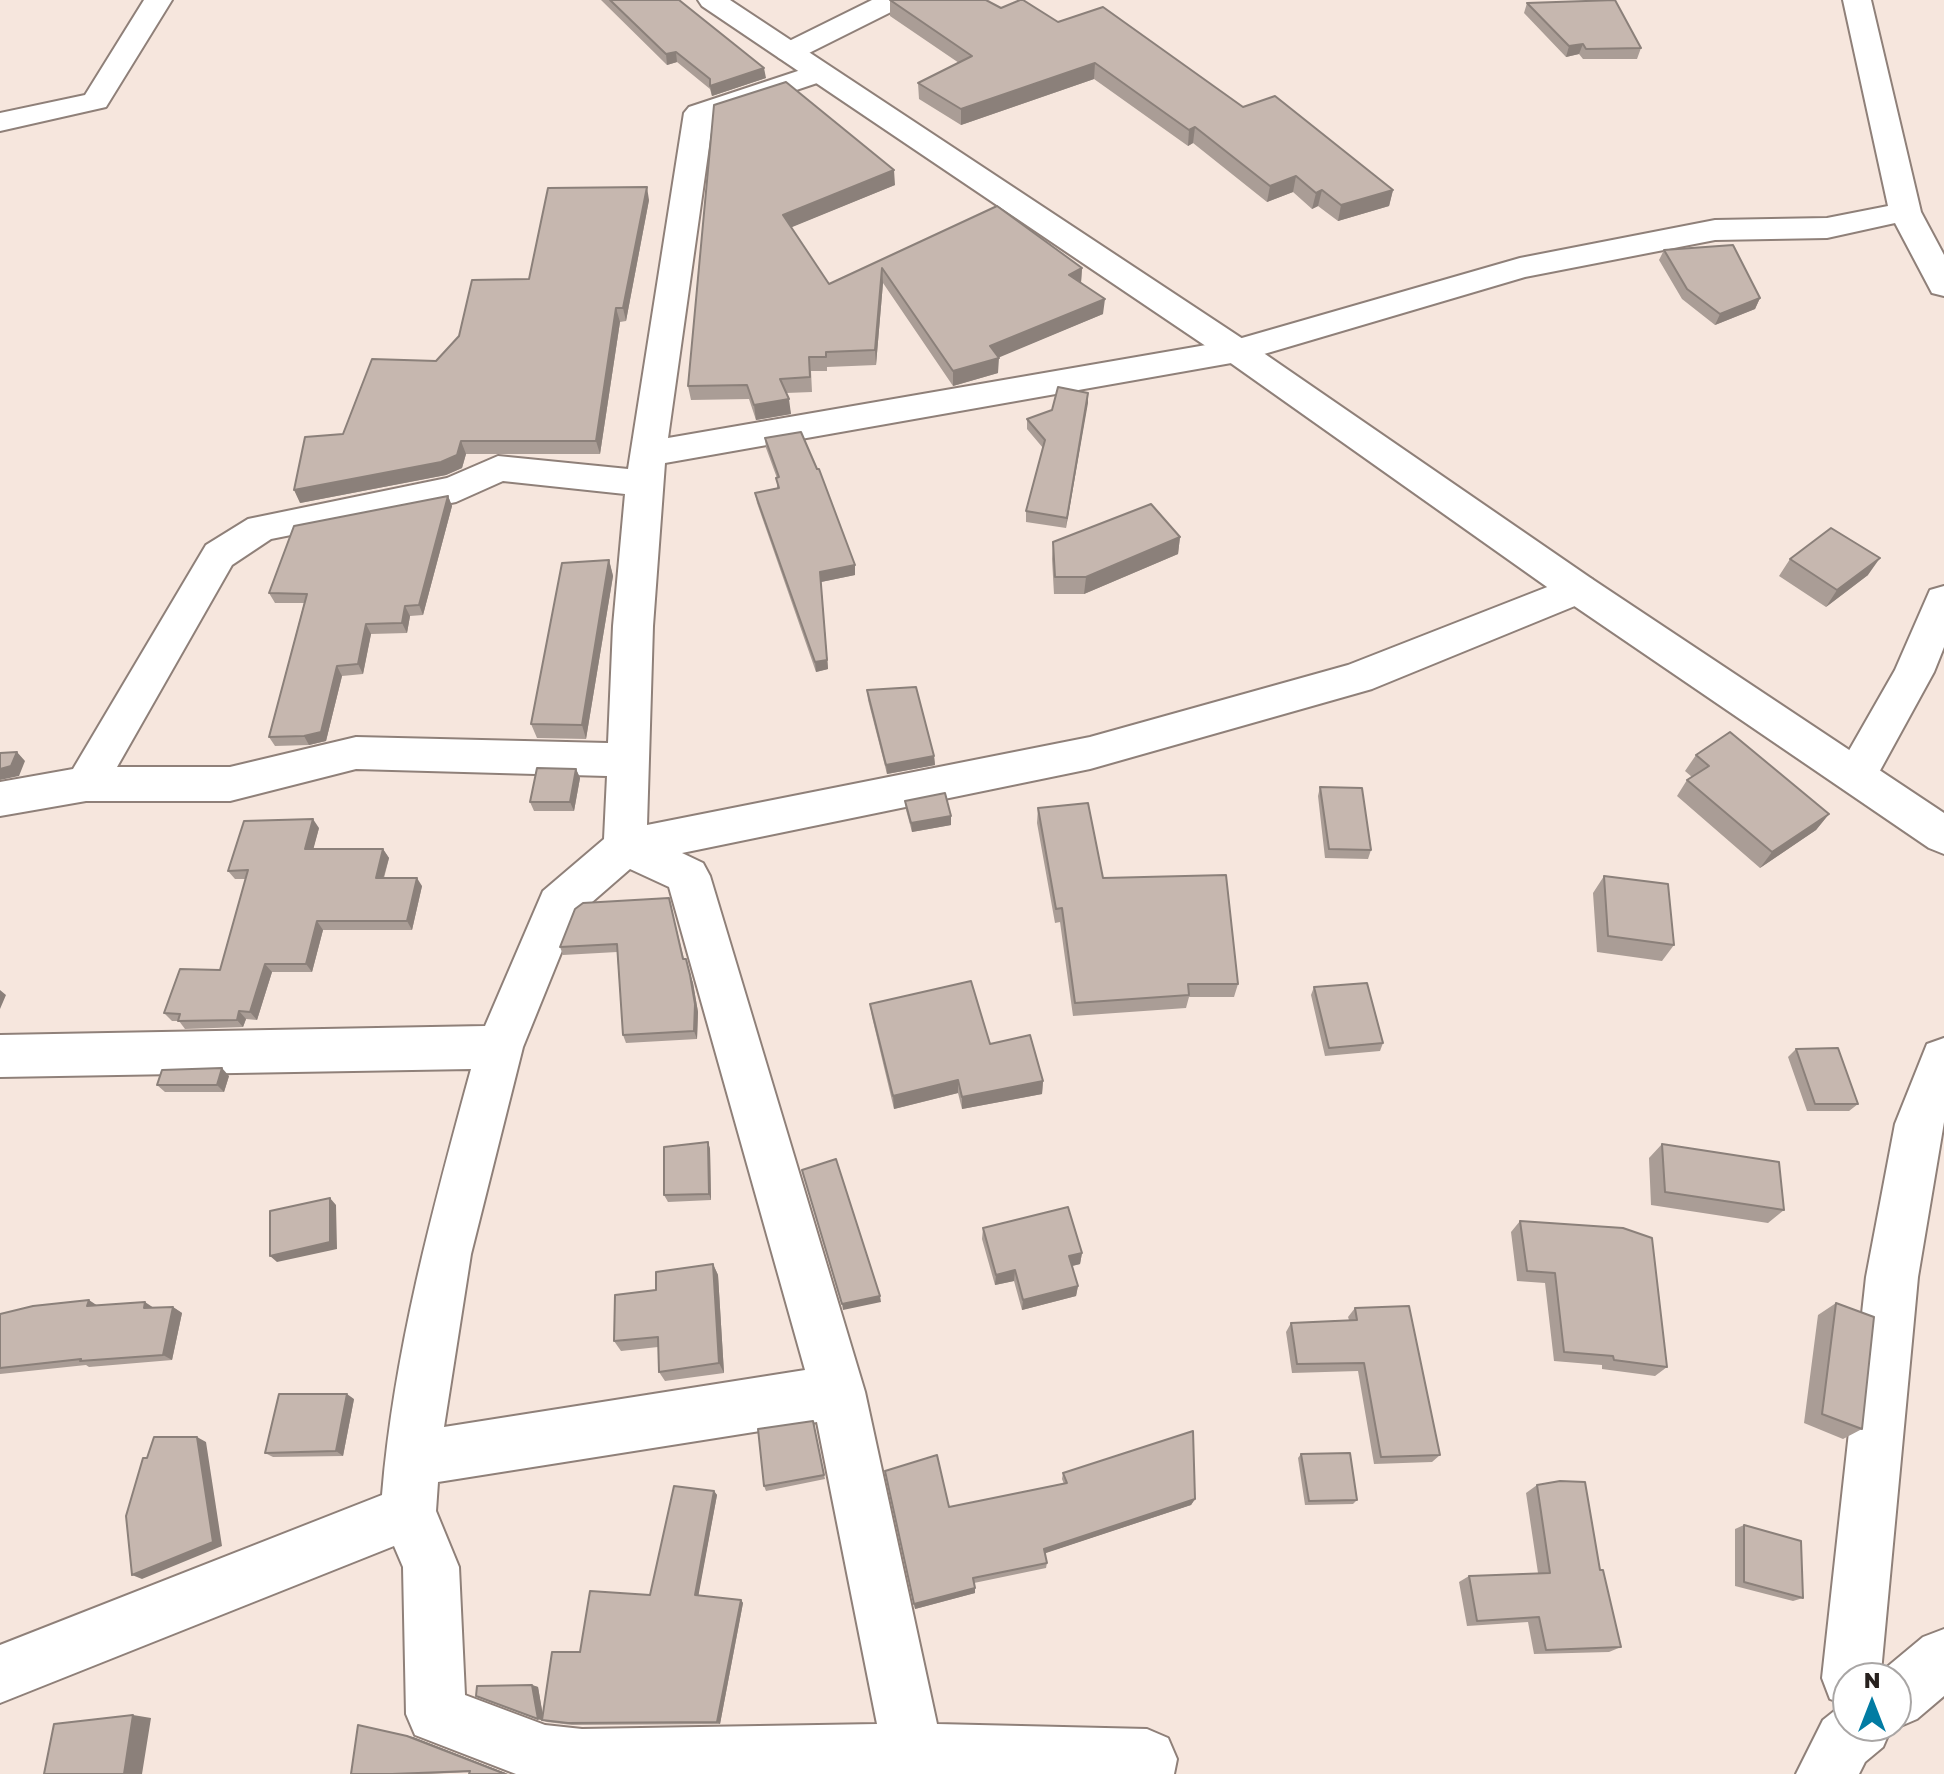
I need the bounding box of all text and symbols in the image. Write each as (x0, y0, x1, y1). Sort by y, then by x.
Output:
north arrow (1832, 1662, 1912, 1742)
text: N (1864, 1666, 1880, 1693)

